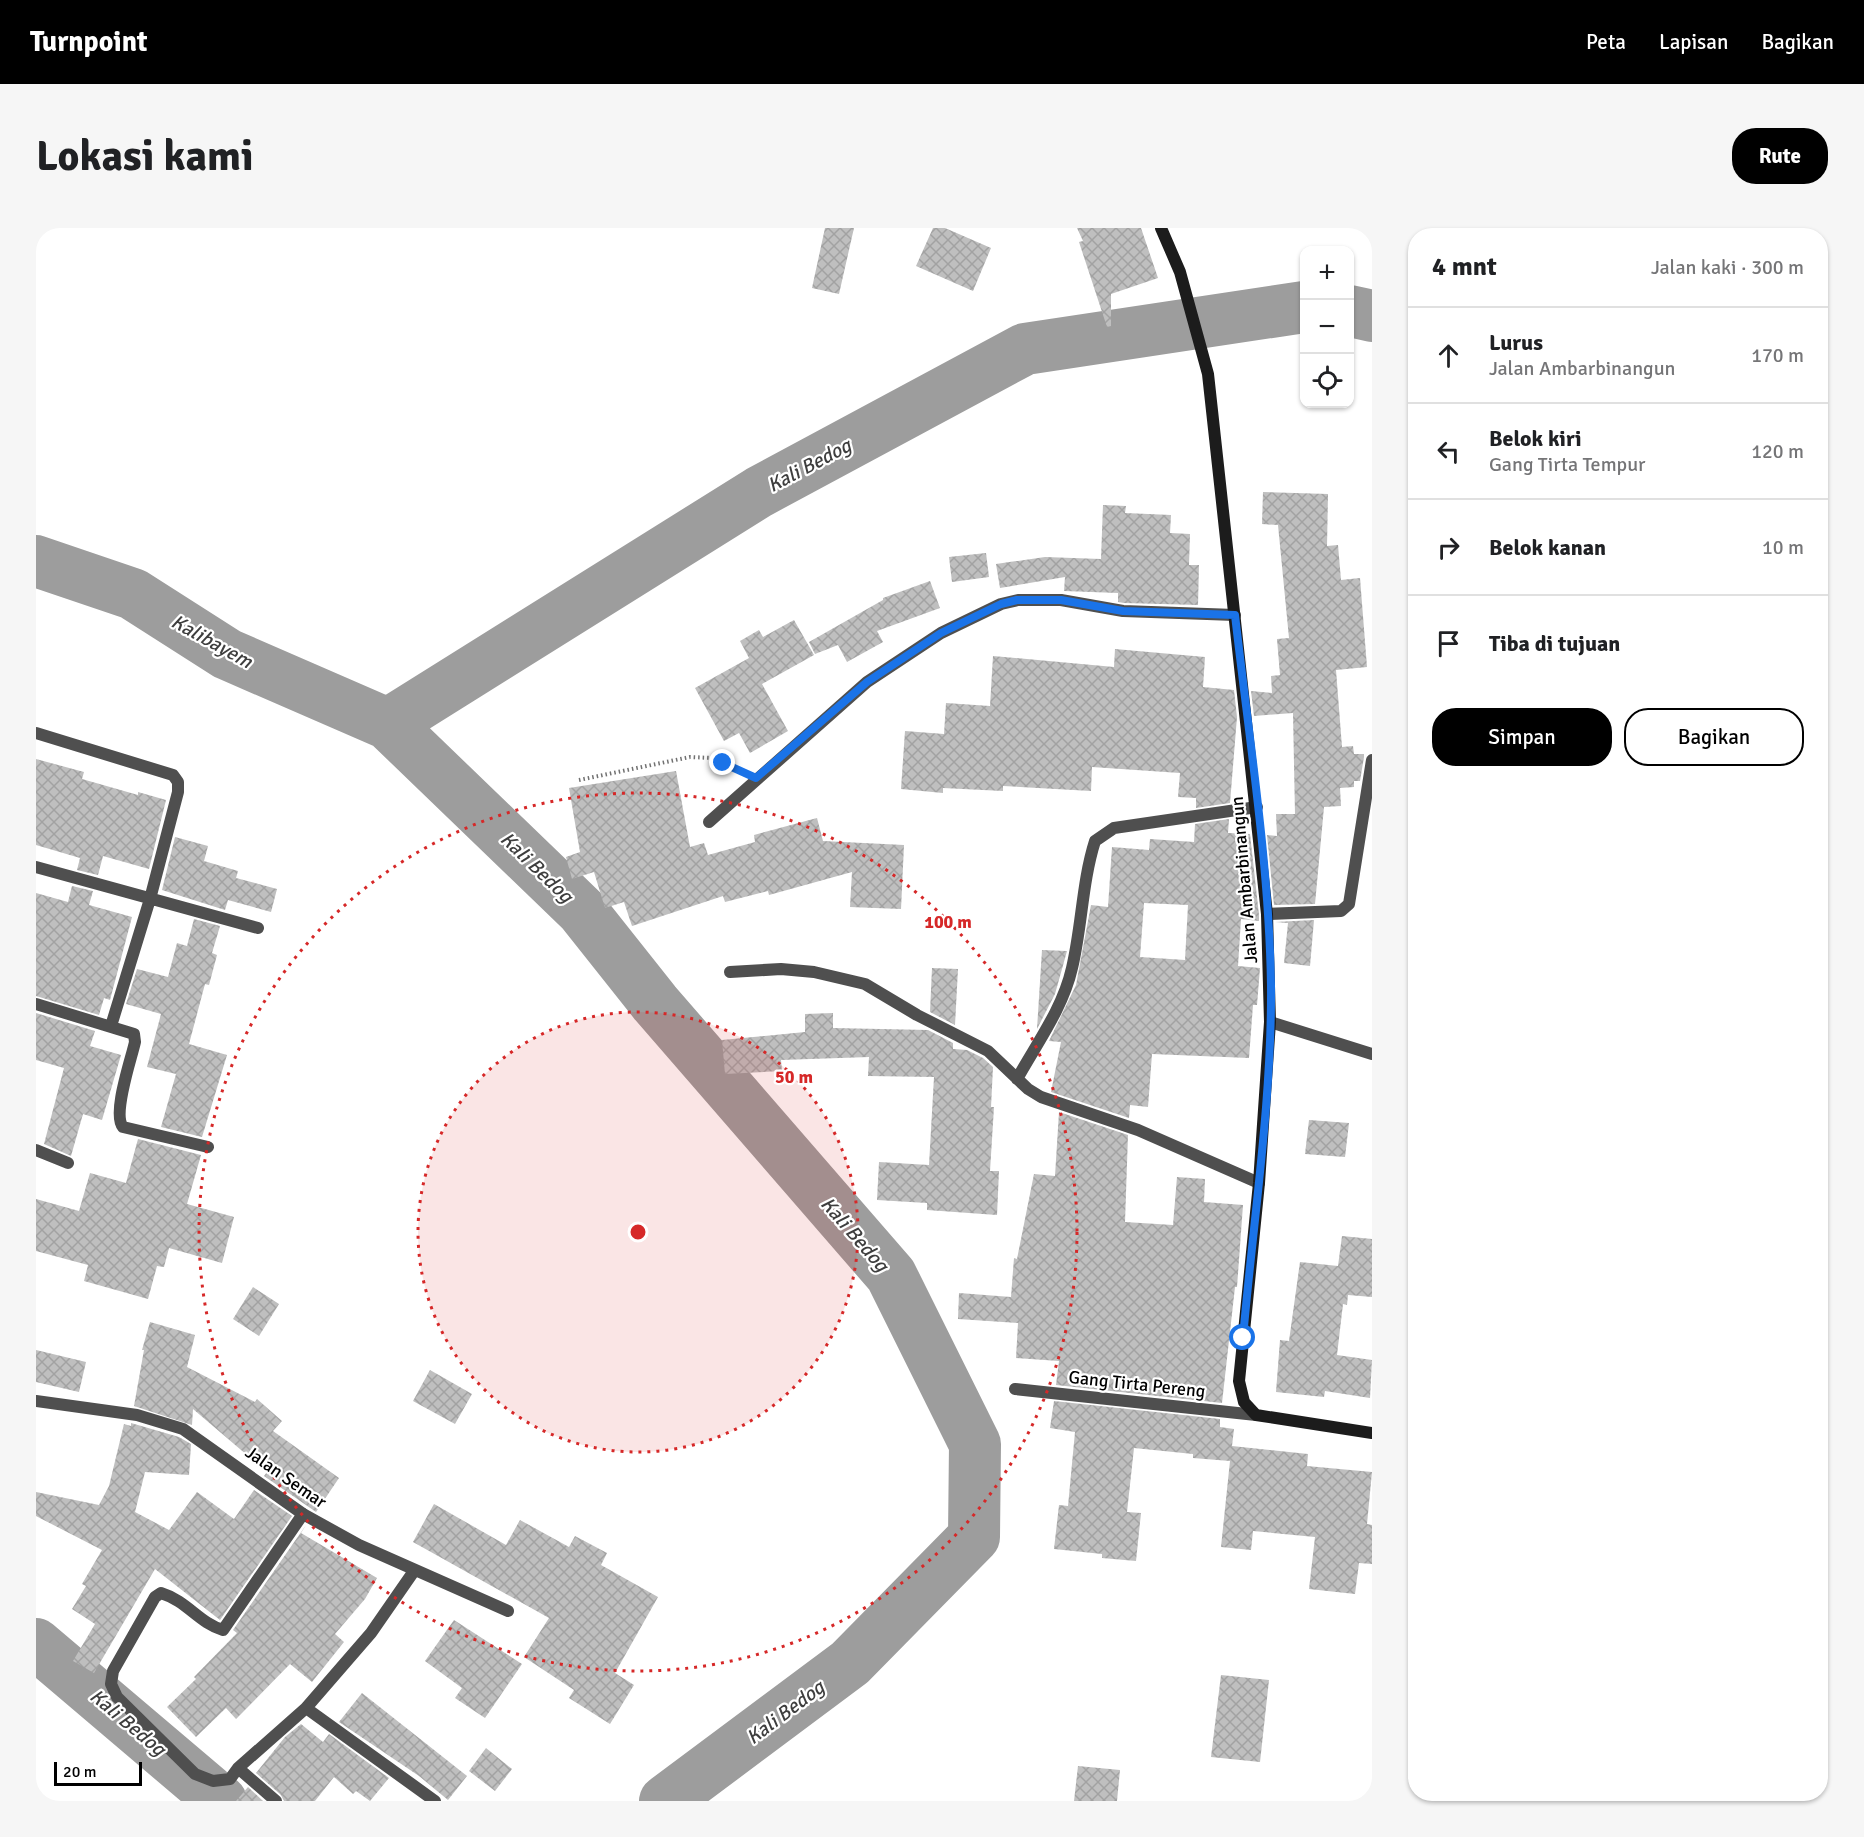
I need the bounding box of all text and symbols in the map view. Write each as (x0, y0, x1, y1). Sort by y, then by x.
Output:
text: Turnpoint (30, 25, 147, 59)
text: Peta (1586, 29, 1626, 55)
text: Lapisan (1659, 29, 1728, 55)
text: Bagikan (1761, 29, 1834, 55)
button: Rute (1732, 128, 1828, 184)
text: Lokasi kami (36, 131, 254, 182)
map controls (1300, 246, 1354, 408)
button: + (1300, 246, 1354, 300)
text: 4 mnt (1432, 251, 1497, 283)
text: Jalan kaki · 300 m (1651, 255, 1804, 280)
button: − (1300, 300, 1354, 354)
text: Lurus (1489, 329, 1543, 356)
icon: ahead (1432, 339, 1465, 372)
text: 170 m (1751, 343, 1804, 368)
button: locate (1300, 354, 1354, 408)
text: Jalan Ambarbinangun (1489, 356, 1676, 381)
text: Belok kiri (1489, 425, 1582, 452)
water label: Kali Bedog (763, 432, 857, 498)
icon: left (1432, 435, 1465, 468)
text: 120 m (1751, 439, 1804, 464)
text: Gang Tirta Tempur (1489, 452, 1645, 477)
icon: right (1432, 531, 1465, 564)
text: Belok kanan (1489, 534, 1606, 561)
text: 10 m (1762, 535, 1804, 560)
water label: Kalibayem (167, 609, 258, 674)
icon: arrive (1432, 627, 1465, 660)
text: Tiba di tujuan (1489, 630, 1620, 657)
button: Simpan (1432, 708, 1612, 766)
button: Bagikan (1624, 708, 1804, 766)
route end (709, 749, 735, 775)
street label: Jalan Ambarbinangun (1226, 795, 1262, 965)
water label: Kali Bedog (495, 827, 579, 909)
text: 100 m (924, 911, 972, 933)
text: 50 m (775, 1066, 813, 1088)
water label: Kali Bedog (815, 1192, 895, 1278)
centre of rings (628, 1222, 648, 1242)
route start (1229, 1324, 1255, 1350)
street label: Gang Tirta Pereng (1068, 1366, 1206, 1402)
street label: Jalan Semar (241, 1441, 331, 1513)
water label: Kali Bedog (741, 1674, 830, 1750)
water label: Kali Bedog (85, 1683, 172, 1762)
scale bar (54, 1759, 142, 1786)
text: 20 m (63, 1762, 97, 1782)

